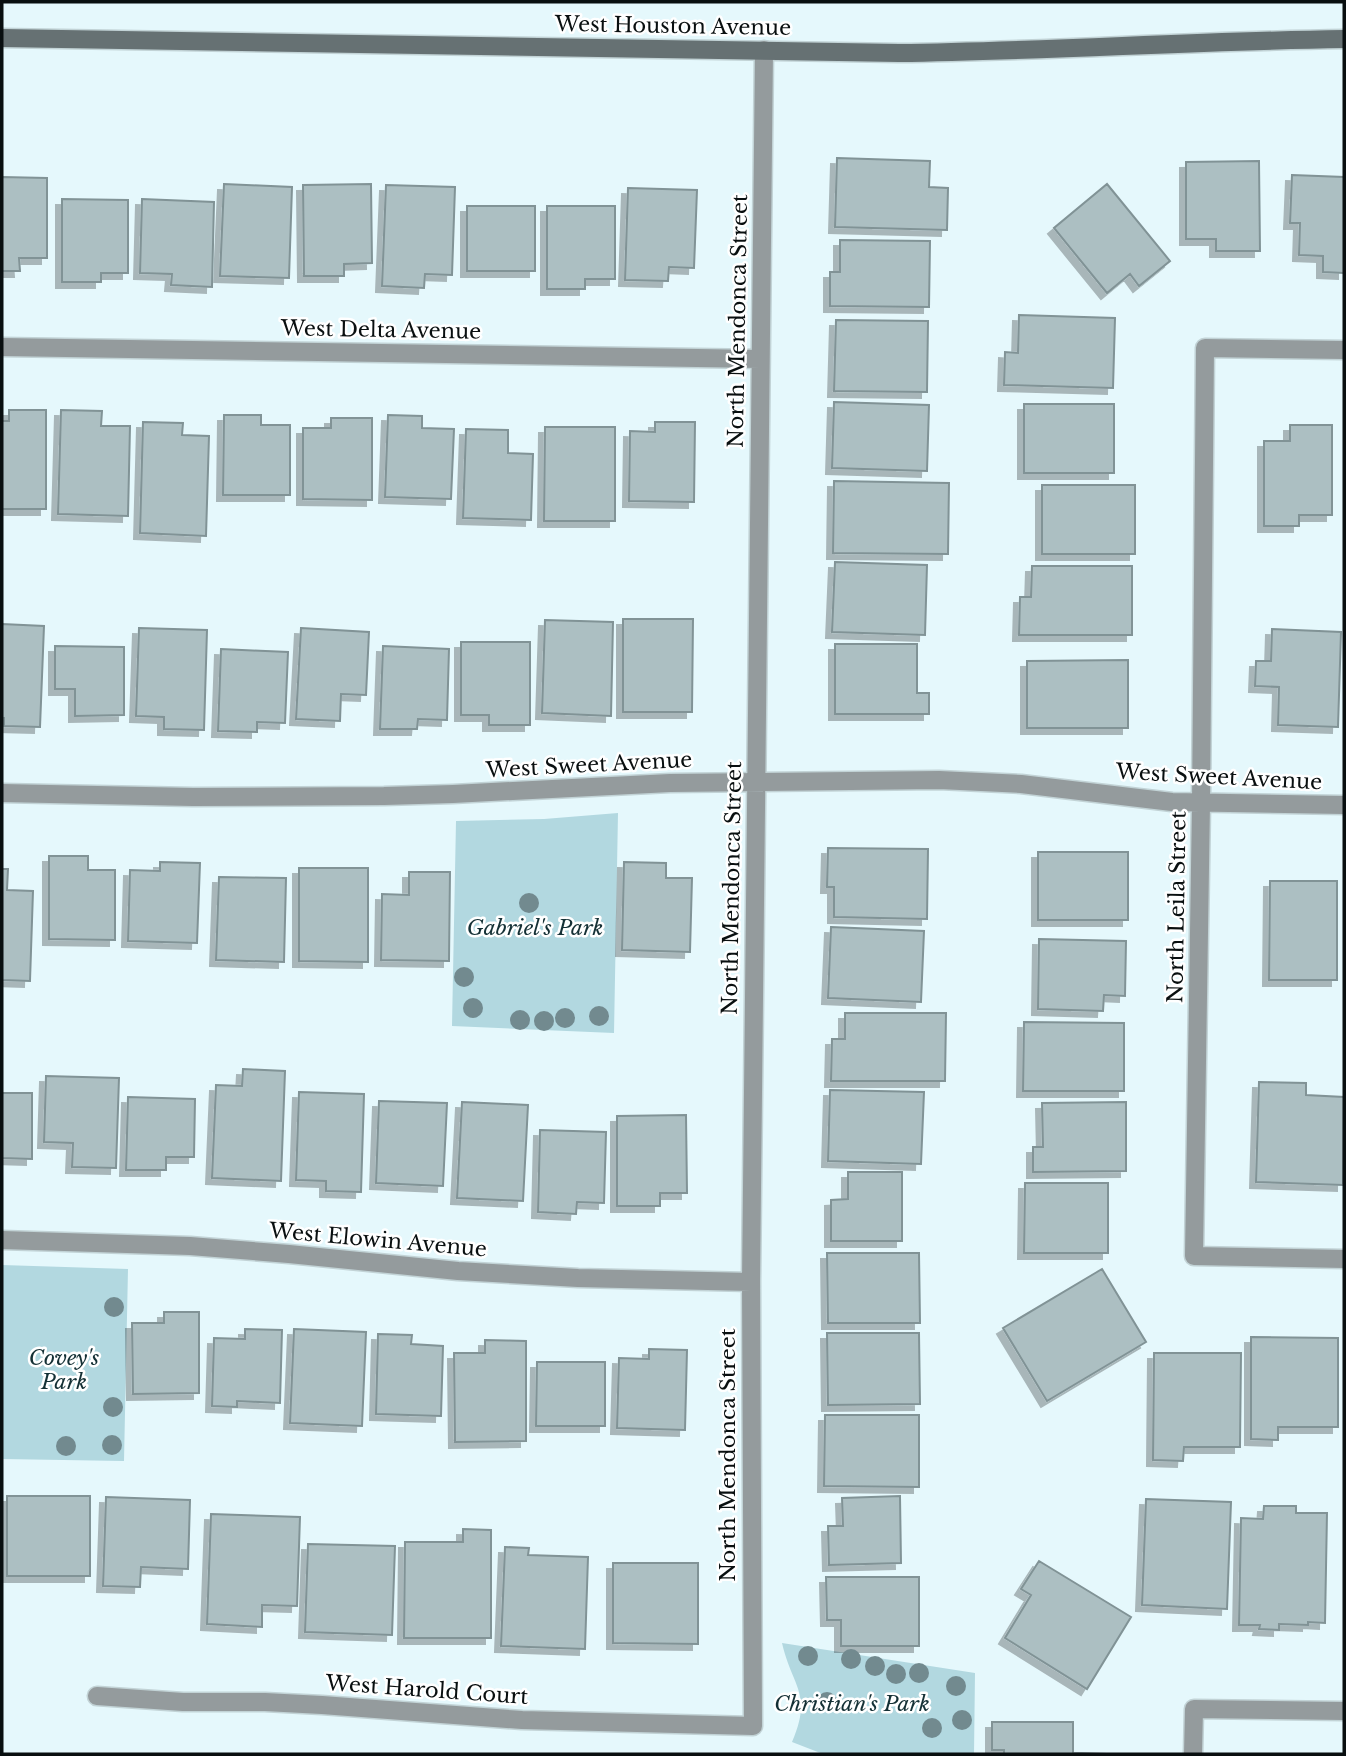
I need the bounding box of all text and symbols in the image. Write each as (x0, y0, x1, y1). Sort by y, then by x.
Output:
street label: West Houston Avenue (554, 11, 791, 41)
street label: North Mendonca Street (723, 194, 753, 448)
street label: West Delta Avenue (280, 315, 481, 345)
street label: West Sweet Avenue (484, 747, 693, 783)
street label: West Sweet Avenue (1114, 759, 1323, 795)
street label: North Mendonca Street (717, 761, 747, 1015)
street label: North Leila Street (1162, 811, 1192, 1003)
park label: Gabriel's Park (467, 915, 603, 941)
street label: West Elowin Avenue (267, 1217, 488, 1262)
street label: North Mendonca Street (715, 1328, 741, 1582)
park label: Covey's Park (29, 1345, 99, 1395)
street label: West Harold Court (324, 1670, 529, 1710)
park label: Christian's Park (774, 1691, 930, 1717)

